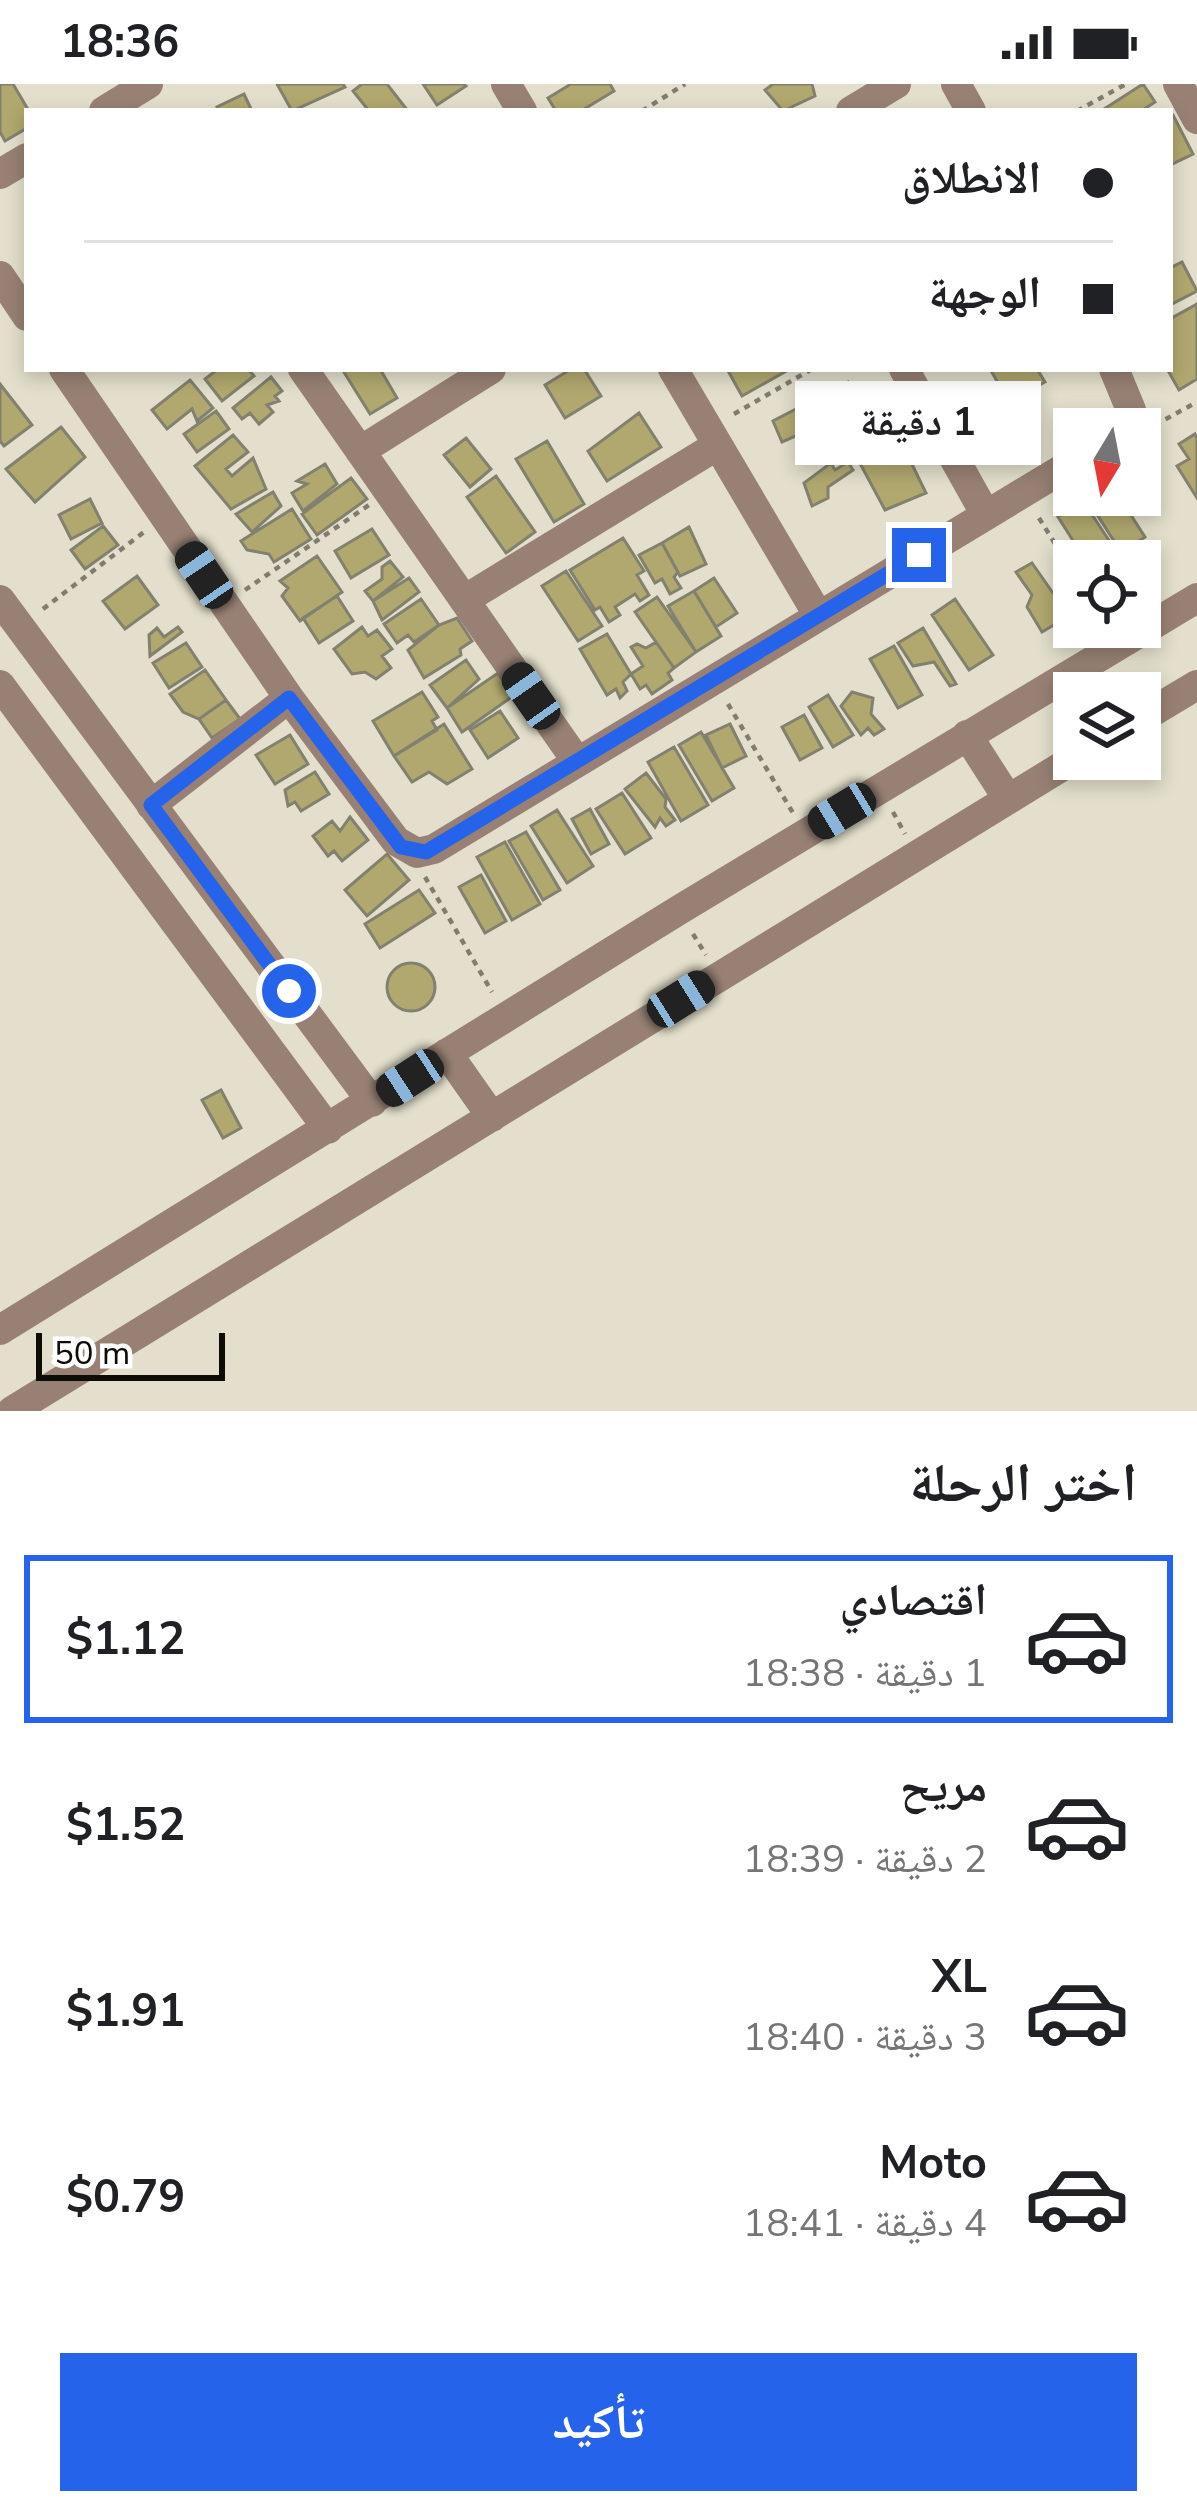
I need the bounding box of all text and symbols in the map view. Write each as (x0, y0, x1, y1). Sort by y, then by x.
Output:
text: 18:36 (60, 12, 179, 73)
text: الانطلاق (902, 148, 1041, 209)
text: الوجهة (928, 263, 1041, 324)
callout: 1 دقيقة (796, 381, 1042, 465)
text: 1 دقيقة (860, 396, 976, 449)
north arrow (1053, 408, 1161, 516)
map controls (1053, 408, 1161, 780)
route end (892, 528, 946, 582)
car (169, 535, 239, 615)
button: locate (1053, 540, 1161, 648)
car (496, 656, 566, 736)
button: layers (1053, 672, 1161, 780)
car (802, 777, 882, 845)
route start (262, 964, 316, 1018)
car (641, 965, 721, 1033)
car (370, 1043, 450, 1113)
scale bar (36, 1327, 225, 1380)
text: 50 m (54, 1331, 130, 1376)
text: اختر الرحلة (909, 1446, 1137, 1520)
text: اقتصادي (840, 1570, 987, 1631)
icon: car (1023, 1585, 1131, 1693)
text: $1.12 (66, 1609, 185, 1670)
text: 1 دقيقة · 18:38 (743, 1647, 987, 1700)
text: مريح (900, 1756, 987, 1817)
icon: car (1023, 1771, 1131, 1879)
text: $1.52 (66, 1795, 185, 1856)
text: 2 دقيقة · 18:39 (743, 1833, 987, 1886)
text: XL (931, 1947, 987, 2008)
icon: car (1023, 1957, 1131, 2065)
text: $1.91 (66, 1981, 185, 2042)
text: 3 دقيقة · 18:40 (743, 2011, 987, 2064)
text: Moto (879, 2133, 987, 2194)
icon: car (1023, 2143, 1131, 2251)
text: $0.79 (66, 2167, 185, 2228)
text: 4 دقيقة · 18:41 (743, 2197, 987, 2250)
button: تأكيد (60, 2353, 1137, 2491)

